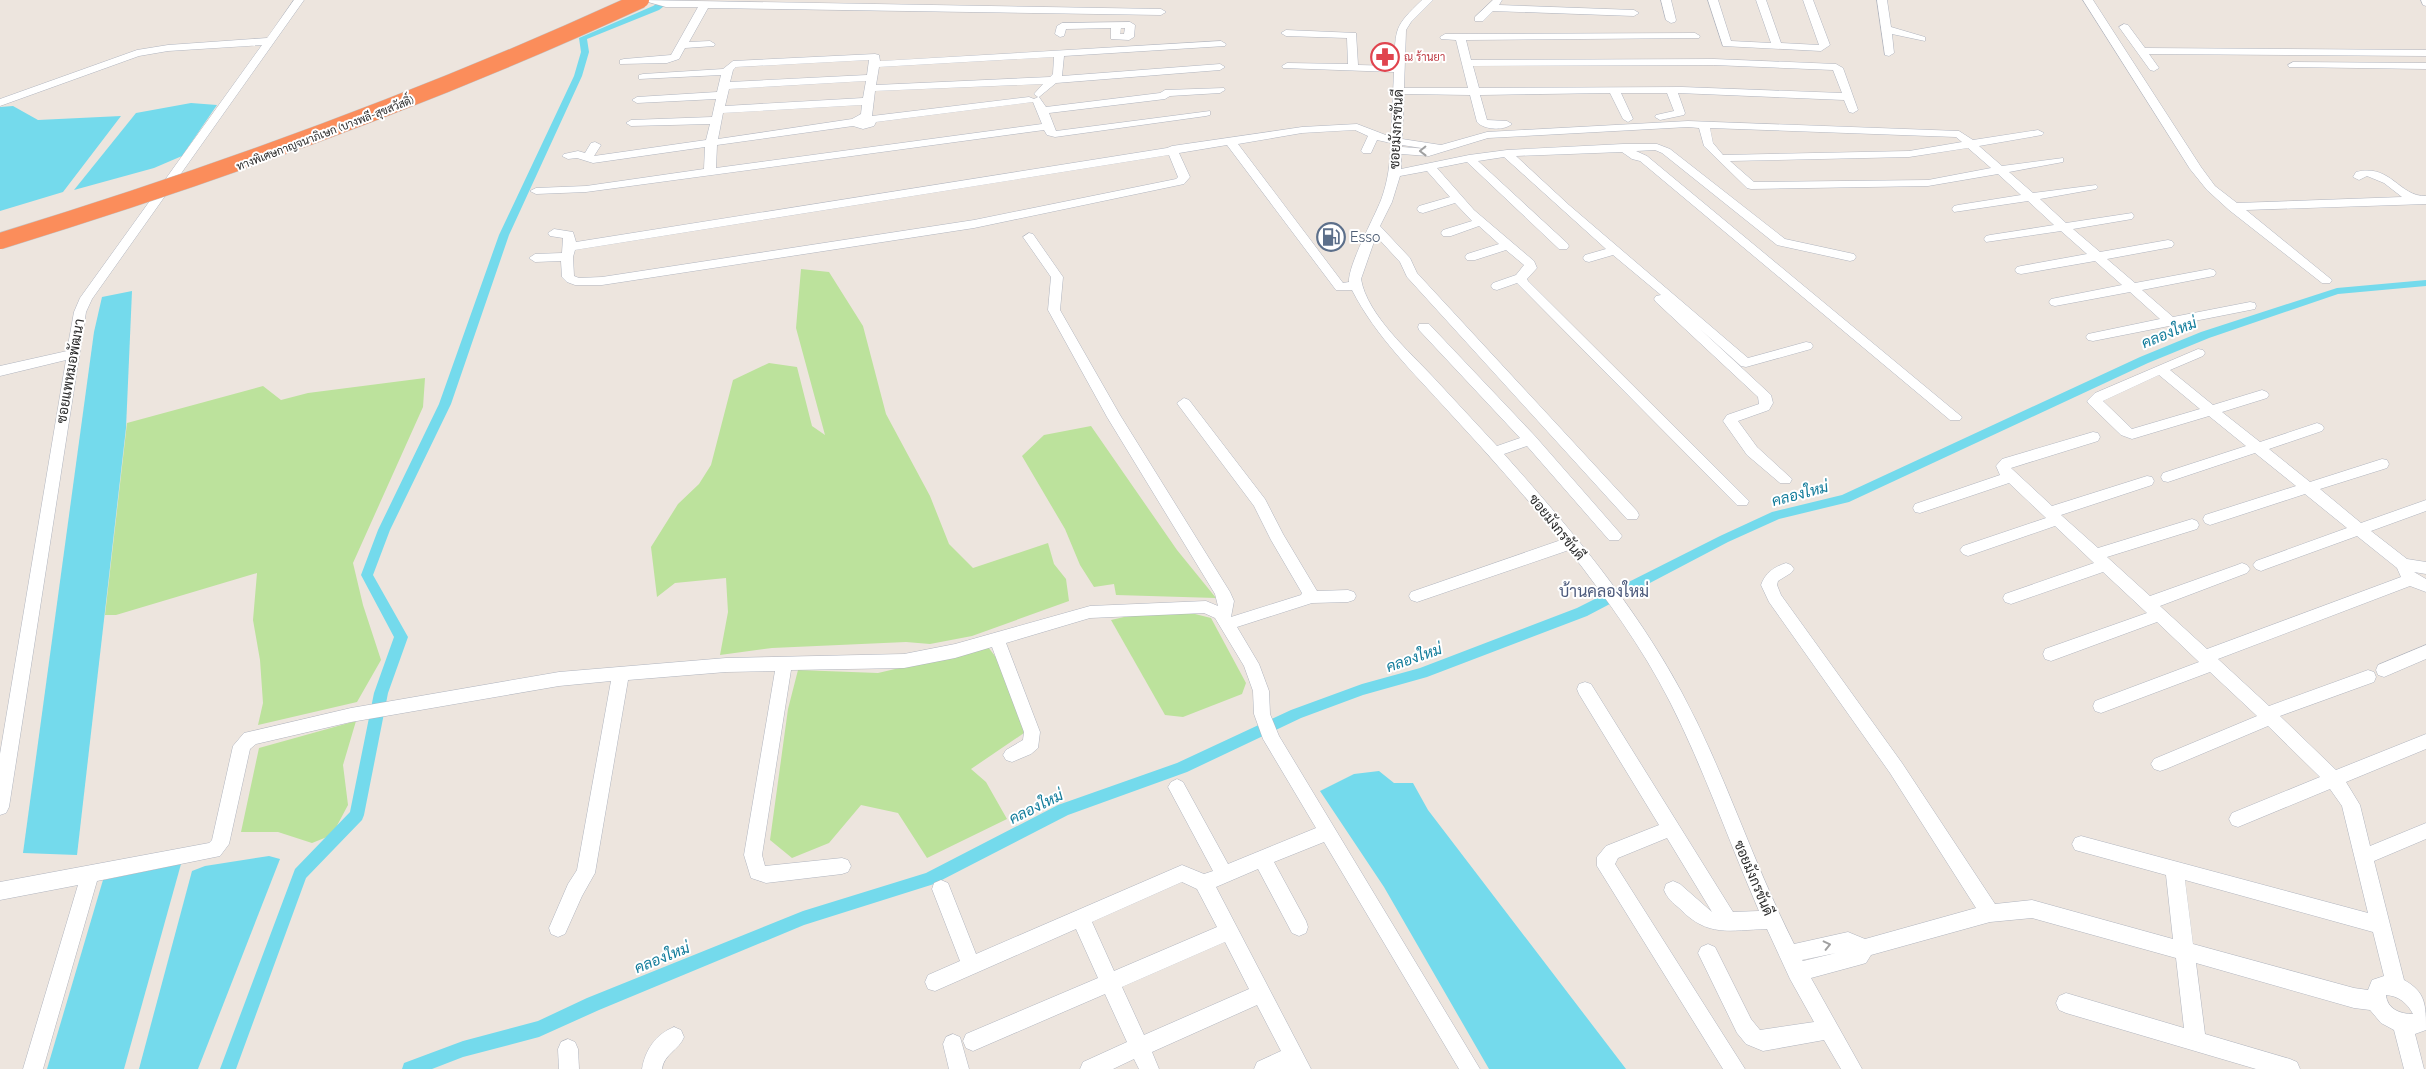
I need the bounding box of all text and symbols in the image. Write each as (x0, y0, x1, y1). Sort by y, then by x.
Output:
pharmacy icon: ณ ร้านยา (1370, 42, 1400, 72)
place label: ณ ร้านยา (1404, 50, 1445, 64)
street label: ทางพิเศษกาญจนาภิเษก (บางพลี-สุขสวัสดิ์) (233, 88, 417, 175)
street label: ซอยมังกรขันดี (1385, 88, 1406, 169)
one-way arrow (1419, 146, 1427, 157)
fuel station icon: Esso (1316, 222, 1346, 252)
place label: Esso (1350, 229, 1380, 245)
water label: คลองใหม่ (2138, 312, 2200, 352)
street label: ซอยแพหมอพัฒนา (53, 317, 87, 425)
water label: คลองใหม่ (1769, 477, 1831, 510)
street label: ซอยมังกรขันดี (1526, 490, 1589, 563)
district label: บ้านคลองใหม่ (1559, 580, 1649, 601)
water label: คลองใหม่ (1383, 639, 1445, 676)
water label: คลองใหม่ (1006, 785, 1067, 828)
street label: ซอยมังกรขันดี (1731, 838, 1778, 918)
water label: คลองใหม่ (631, 937, 693, 977)
one-way arrow (1823, 940, 1832, 951)

